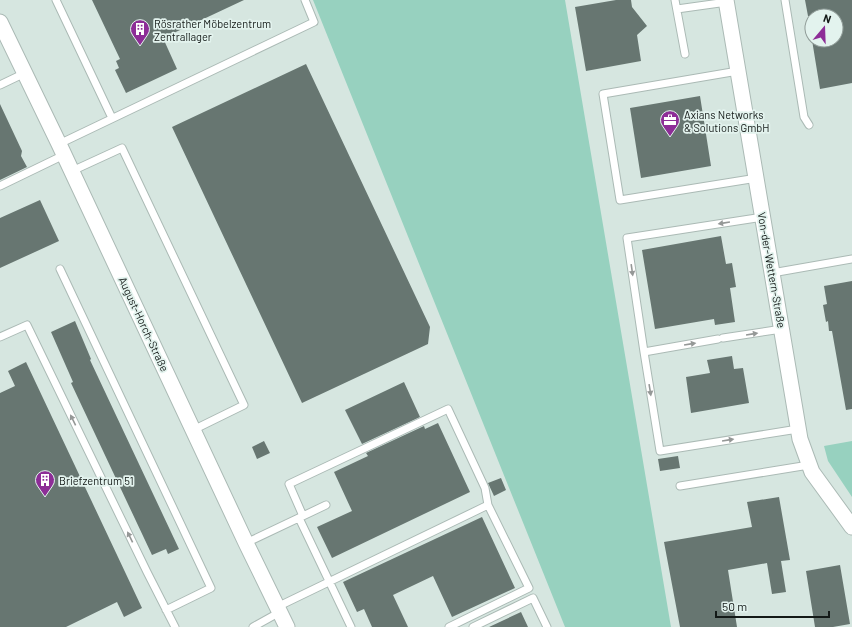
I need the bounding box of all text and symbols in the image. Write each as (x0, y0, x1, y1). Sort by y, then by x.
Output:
north arrow (804, 8, 844, 48)
text: N (822, 11, 833, 25)
place label: Rösrather Möbelzentrum Zentrallager (154, 17, 271, 43)
building icon: Rösrather Möbelzentrum Zentrallager (129, 18, 151, 46)
place label: Axians Networks & Solutions GmbH (684, 108, 770, 134)
office icon: Axians Networks & Solutions GmbH (659, 109, 681, 137)
street label: Von-der-Wettern-Straße (755, 211, 789, 329)
one-way arrow (718, 220, 731, 226)
one-way arrow (629, 264, 635, 276)
street label: August-Horch-Straße (116, 275, 172, 373)
one-way arrow (746, 330, 758, 336)
one-way arrow (684, 341, 696, 347)
one-way arrow (647, 384, 653, 396)
one-way arrow (70, 415, 76, 426)
one-way arrow (722, 437, 734, 443)
building icon: Briefzentrum 51 (34, 469, 56, 497)
place label: Briefzentrum 51 (59, 474, 134, 487)
one-way arrow (127, 532, 133, 543)
scale bar (716, 593, 829, 619)
text: 50 m (722, 599, 747, 613)

